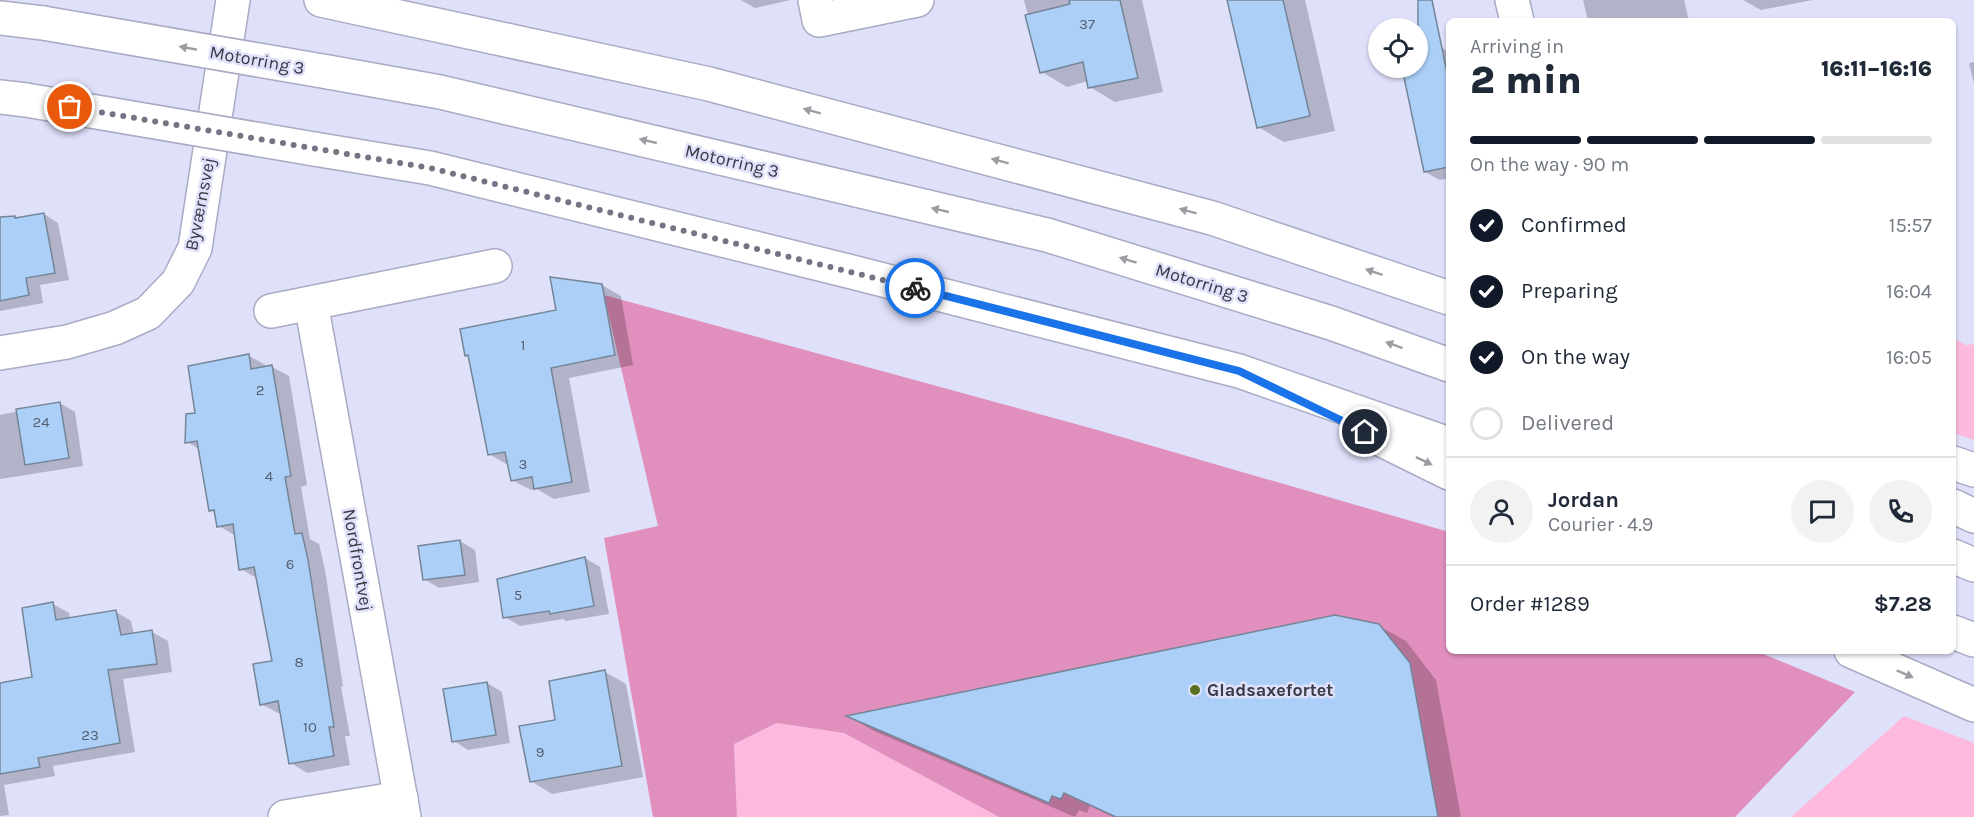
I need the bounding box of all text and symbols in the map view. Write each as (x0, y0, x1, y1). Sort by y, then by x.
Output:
house number: 37 (1079, 15, 1095, 33)
map controls (1368, 18, 1428, 78)
button: locate (1368, 18, 1428, 78)
text: Arriving in (1470, 35, 1564, 58)
street label: Motorring 3 (208, 41, 306, 79)
one-way arrow (178, 43, 197, 52)
text: 16:11–16:16 (1821, 56, 1932, 82)
text: 2 min (1470, 57, 1582, 103)
pin (44, 81, 95, 132)
icon: bag (53, 90, 86, 123)
one-way arrow (802, 106, 821, 116)
one-way arrow (639, 135, 657, 145)
street label: Motorring 3 (683, 139, 781, 183)
text: On the way · 90 m (1470, 153, 1629, 176)
street label: Byværnsvej (180, 155, 220, 253)
one-way arrow (991, 156, 1009, 166)
one-way arrow (931, 204, 949, 214)
one-way arrow (1179, 206, 1198, 216)
icon: check (1470, 209, 1503, 242)
text: Confirmed (1521, 212, 1627, 238)
text: 15:57 (1889, 214, 1932, 237)
one-way arrow (1119, 255, 1137, 264)
courier (885, 258, 945, 318)
street label: Motorring 3 (1153, 258, 1251, 308)
one-way arrow (1365, 267, 1383, 277)
icon: bike (899, 272, 932, 305)
icon: check (1470, 275, 1503, 308)
text: Preparing (1521, 278, 1618, 304)
text: 16:04 (1886, 280, 1932, 303)
house number: 1 (521, 336, 525, 354)
one-way arrow (1385, 340, 1403, 350)
icon: check (1470, 341, 1503, 374)
text: On the way (1521, 344, 1630, 370)
text: 16:05 (1886, 346, 1932, 369)
house number: 2 (256, 381, 264, 399)
pin (1339, 406, 1390, 457)
text: Delivered (1521, 410, 1614, 436)
house number: 24 (32, 413, 50, 431)
icon: home (1348, 415, 1381, 448)
house number: 3 (519, 455, 527, 473)
one-way arrow (1416, 456, 1433, 465)
house number: 4 (265, 467, 274, 485)
button: person (1470, 480, 1533, 543)
button: chat (1791, 480, 1854, 543)
button: phone (1869, 480, 1932, 543)
text: Jordan (1548, 487, 1619, 513)
street label: Nordfrontvej (338, 507, 378, 613)
text: Courier · 4.9 (1548, 513, 1653, 536)
house number: 6 (286, 555, 294, 573)
house number: 5 (514, 586, 522, 604)
text: Order #1289 (1470, 591, 1590, 617)
text: $7.28 (1874, 591, 1932, 617)
house number: 8 (294, 653, 304, 671)
one-way arrow (1896, 669, 1914, 679)
place label: Gladsaxefortet (1207, 679, 1333, 701)
marker: Gladsaxefortet (1188, 683, 1202, 697)
house number: 10 (303, 718, 317, 736)
house number: 23 (81, 726, 99, 744)
house number: 9 (536, 743, 544, 761)

